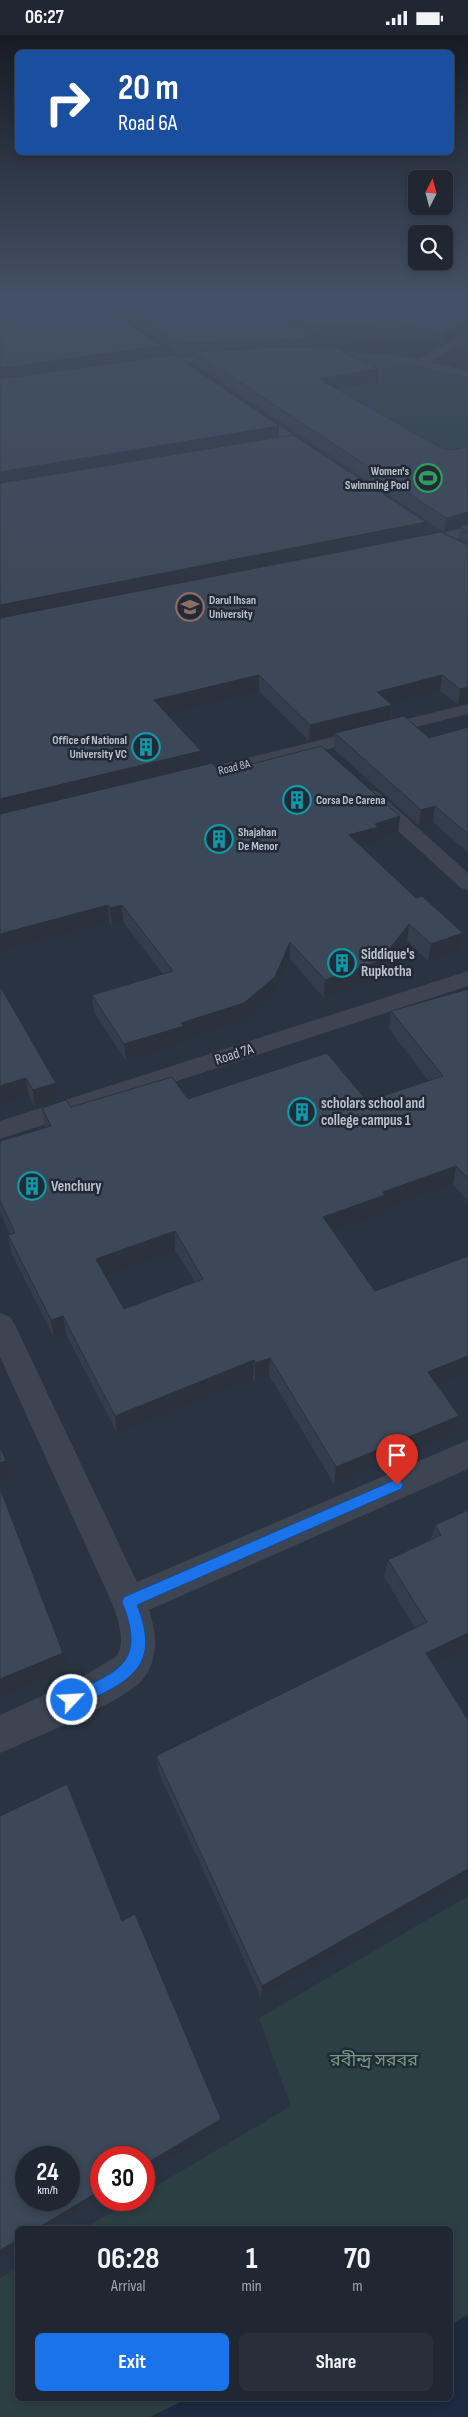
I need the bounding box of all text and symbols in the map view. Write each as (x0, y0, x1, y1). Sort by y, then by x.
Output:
text: 06:27 (25, 6, 64, 29)
text: 20 m (118, 67, 179, 110)
icon: right (35, 70, 100, 135)
text: Road 6A (118, 110, 177, 137)
north arrow (408, 170, 452, 215)
map controls (408, 170, 453, 270)
button: search (408, 225, 453, 270)
sports icon: Women's Swimming Pool (413, 463, 443, 493)
place label: Women's Swimming Pool (345, 464, 409, 493)
school or university icon: Darul Ihsan University (175, 592, 205, 622)
place label: Darul Ihsan University (209, 593, 256, 622)
building icon: Office of National University VC (131, 732, 161, 762)
place label: Office of National University VC (52, 733, 127, 762)
street label: Road 8A (217, 756, 252, 779)
building icon: Corsa De Carena (282, 785, 312, 815)
place label: Corsa De Carena (316, 793, 386, 808)
building icon: Shajahan De Menor (204, 824, 234, 854)
place label: Shajahan De Menor (238, 825, 278, 854)
place label: Siddique's Rupkotha (361, 945, 415, 981)
building icon: Siddique's Rupkotha (327, 948, 357, 978)
street label: Road 7A (212, 1039, 256, 1070)
place label: scholars school and college campus 1 (321, 1094, 425, 1130)
building icon: scholars school and college campus 1 (287, 1097, 317, 1127)
building icon: Venchury (17, 1171, 47, 1201)
place label: Venchury (51, 1177, 102, 1196)
pin (376, 1434, 418, 1485)
icon: arrive (383, 1441, 411, 1469)
position arrow (45, 1673, 97, 1725)
park label: রবীন্দ্র সরবর (329, 2050, 418, 2071)
speed limit sign: 30 (90, 2146, 155, 2211)
text: 24 (36, 2157, 59, 2188)
text: km/h (37, 2183, 58, 2198)
text: 06:28 (97, 2241, 159, 2277)
text: 1 (246, 2241, 257, 2277)
text: 70 (344, 2241, 371, 2277)
text: Arrival (111, 2277, 145, 2296)
text: min (242, 2277, 262, 2296)
text: m (352, 2277, 362, 2296)
button: Exit (35, 2333, 229, 2391)
button: Share (239, 2333, 433, 2391)

